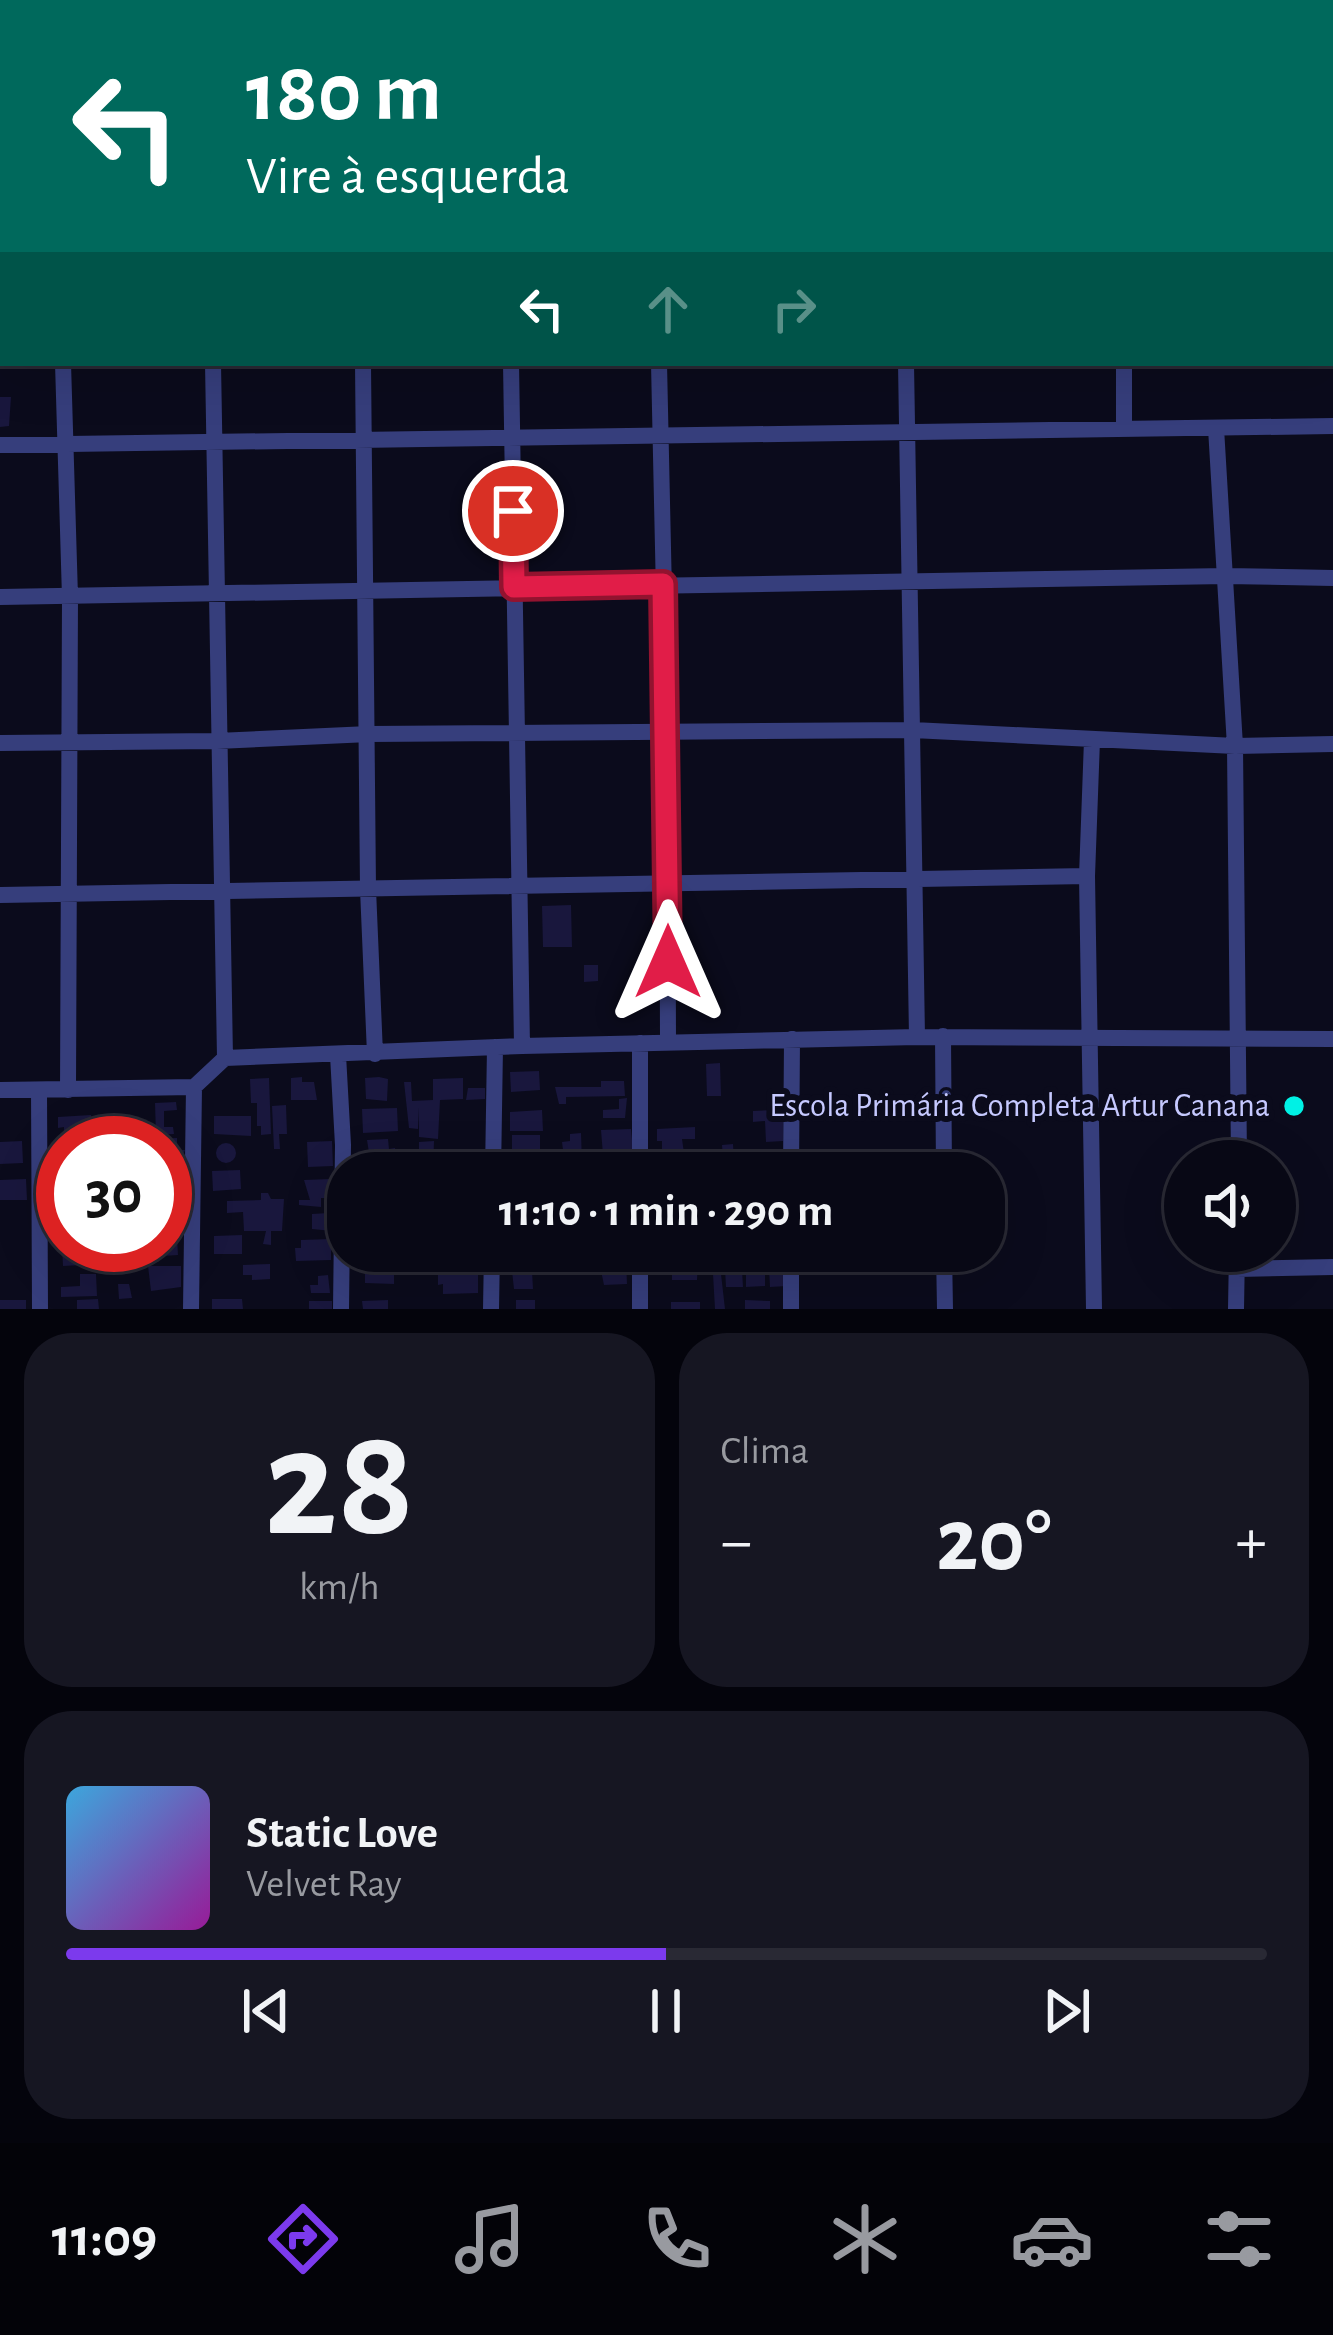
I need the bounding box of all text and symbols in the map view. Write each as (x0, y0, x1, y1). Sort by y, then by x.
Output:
icon: left (48, 48, 204, 204)
text: 180 m (246, 52, 442, 136)
text: Vire à esquerda (246, 150, 570, 204)
icon: left (509, 276, 575, 342)
icon: ahead (635, 276, 701, 342)
icon: right (761, 276, 827, 342)
pin (462, 460, 564, 562)
icon: arrive (480, 478, 546, 544)
position arrow (605, 899, 731, 1025)
place label: Escola Primária Completa Artur Canana (769, 1090, 1270, 1123)
marker: Escola Primária Completa Artur Canana (1281, 1093, 1307, 1119)
speed limit sign: 30 (36, 1116, 192, 1272)
map controls (1164, 1140, 1296, 1272)
button: sound (1164, 1140, 1296, 1272)
text: 11:10 · 1 min · 290 m (499, 1189, 833, 1234)
text: 28 (264, 1408, 414, 1564)
text: Clima (721, 1432, 809, 1471)
text: 20° (936, 1497, 1052, 1587)
text: − (721, 1509, 752, 1575)
text: + (1235, 1509, 1267, 1575)
text: km/h (299, 1568, 379, 1607)
text: Static Love (246, 1811, 438, 1856)
text: Velvet Ray (246, 1865, 402, 1904)
icon: previous (233, 1978, 299, 2044)
icon: pause (633, 1978, 699, 2044)
icon: next (1034, 1978, 1100, 2044)
icon: directions (261, 2197, 345, 2281)
icon: music (448, 2197, 532, 2281)
icon: phone (635, 2197, 719, 2281)
icon: climate (823, 2197, 907, 2281)
icon: car (1010, 2197, 1094, 2281)
icon: filters (1197, 2197, 1281, 2281)
text: 11:09 (52, 2212, 157, 2266)

